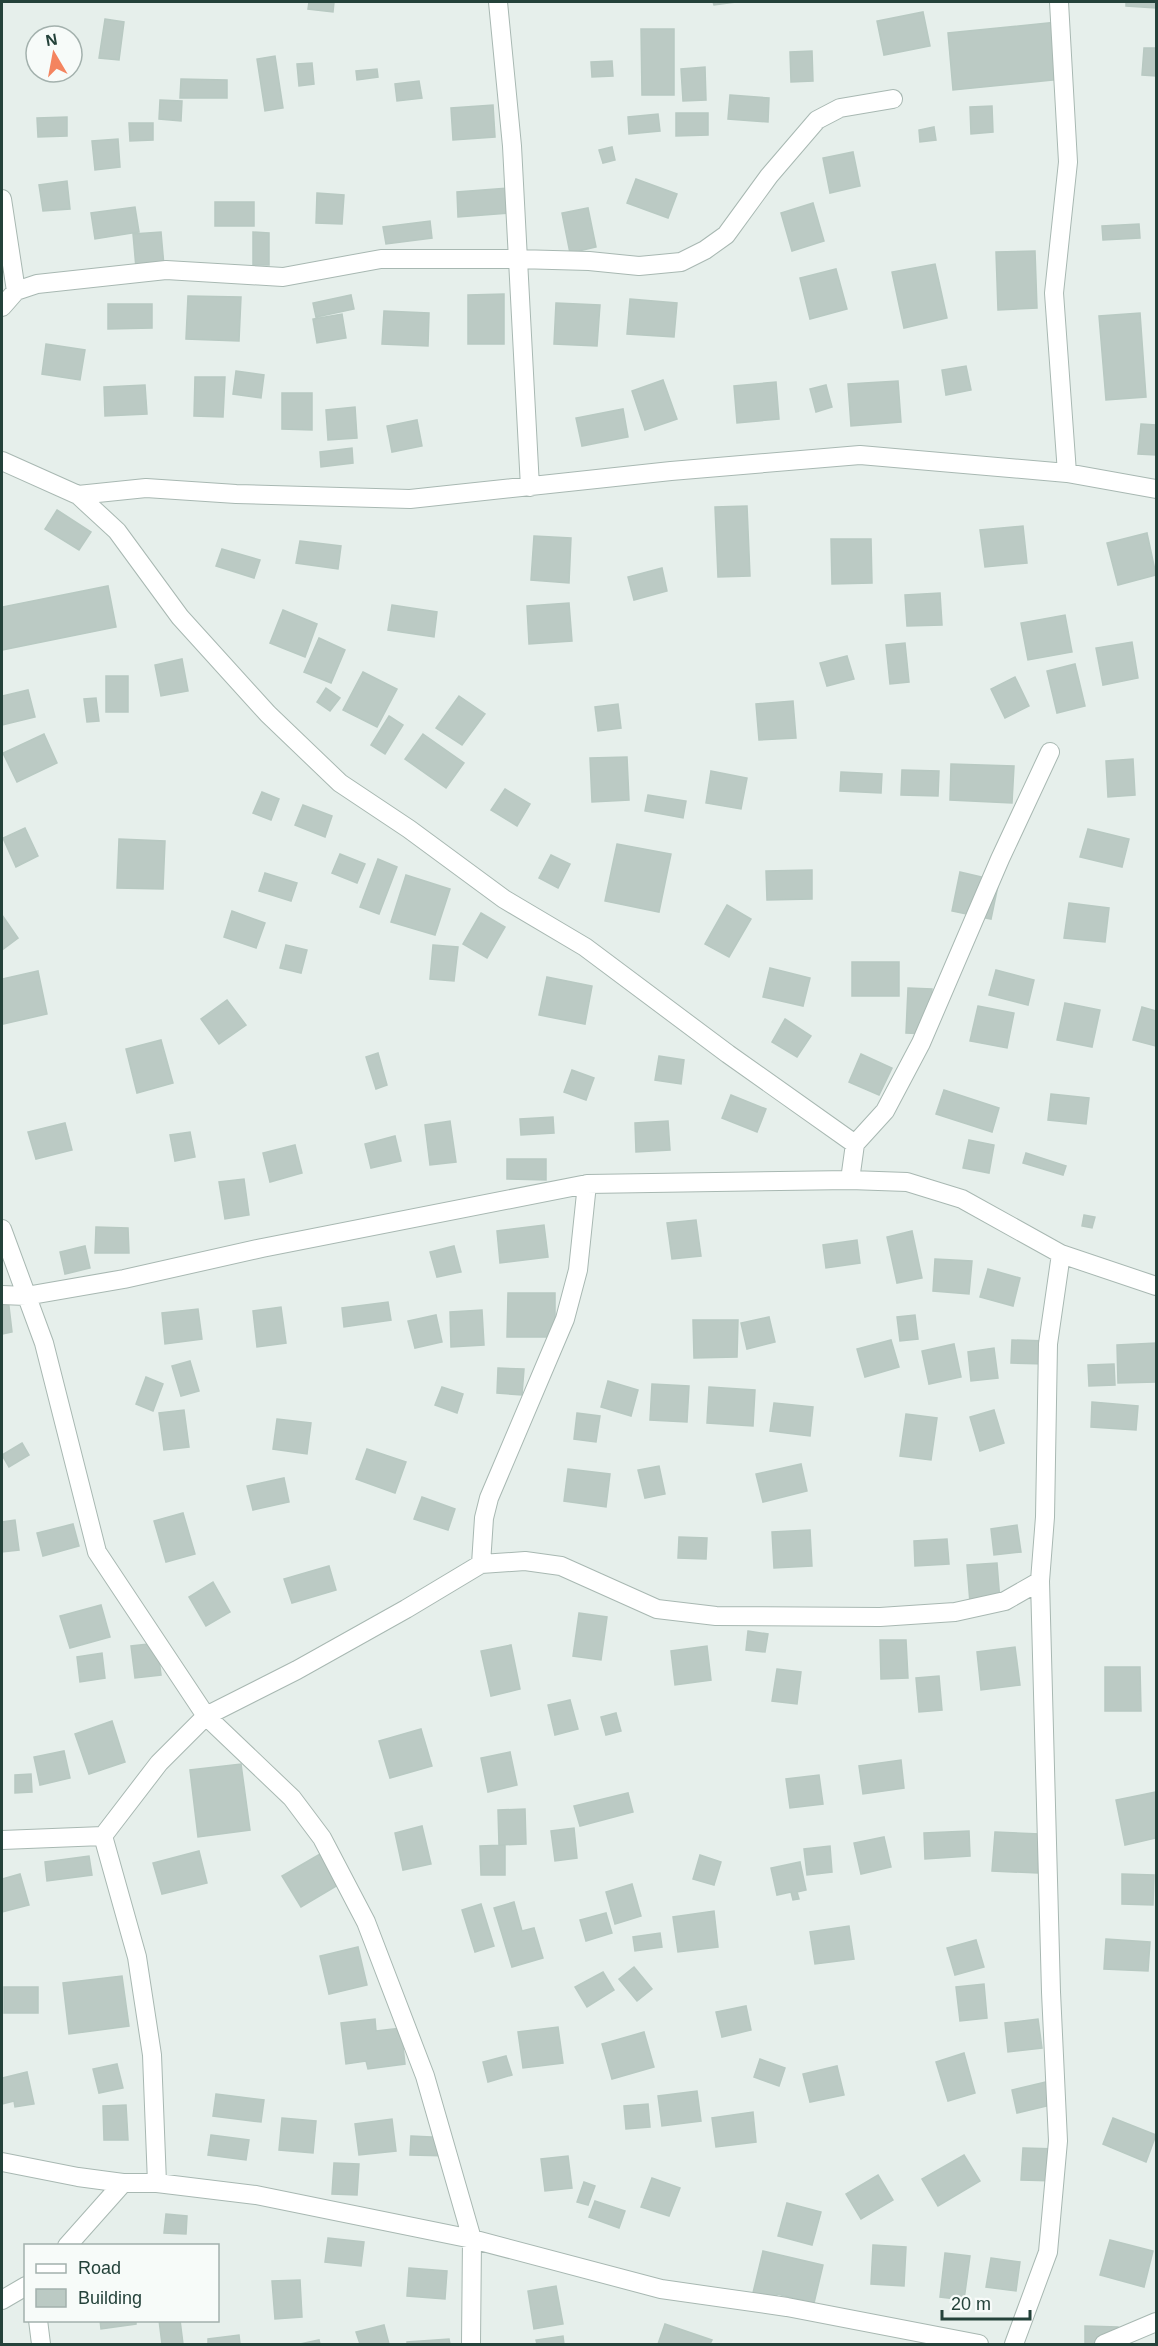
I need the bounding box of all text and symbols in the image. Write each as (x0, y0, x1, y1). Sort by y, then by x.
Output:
north arrow (24, 24, 84, 84)
text: N (44, 30, 59, 49)
legend (24, 2244, 219, 2322)
text: Road (78, 2258, 121, 2278)
scale bar (942, 2283, 1030, 2321)
text: Building (78, 2288, 142, 2308)
text: 20 m (951, 2294, 991, 2314)

